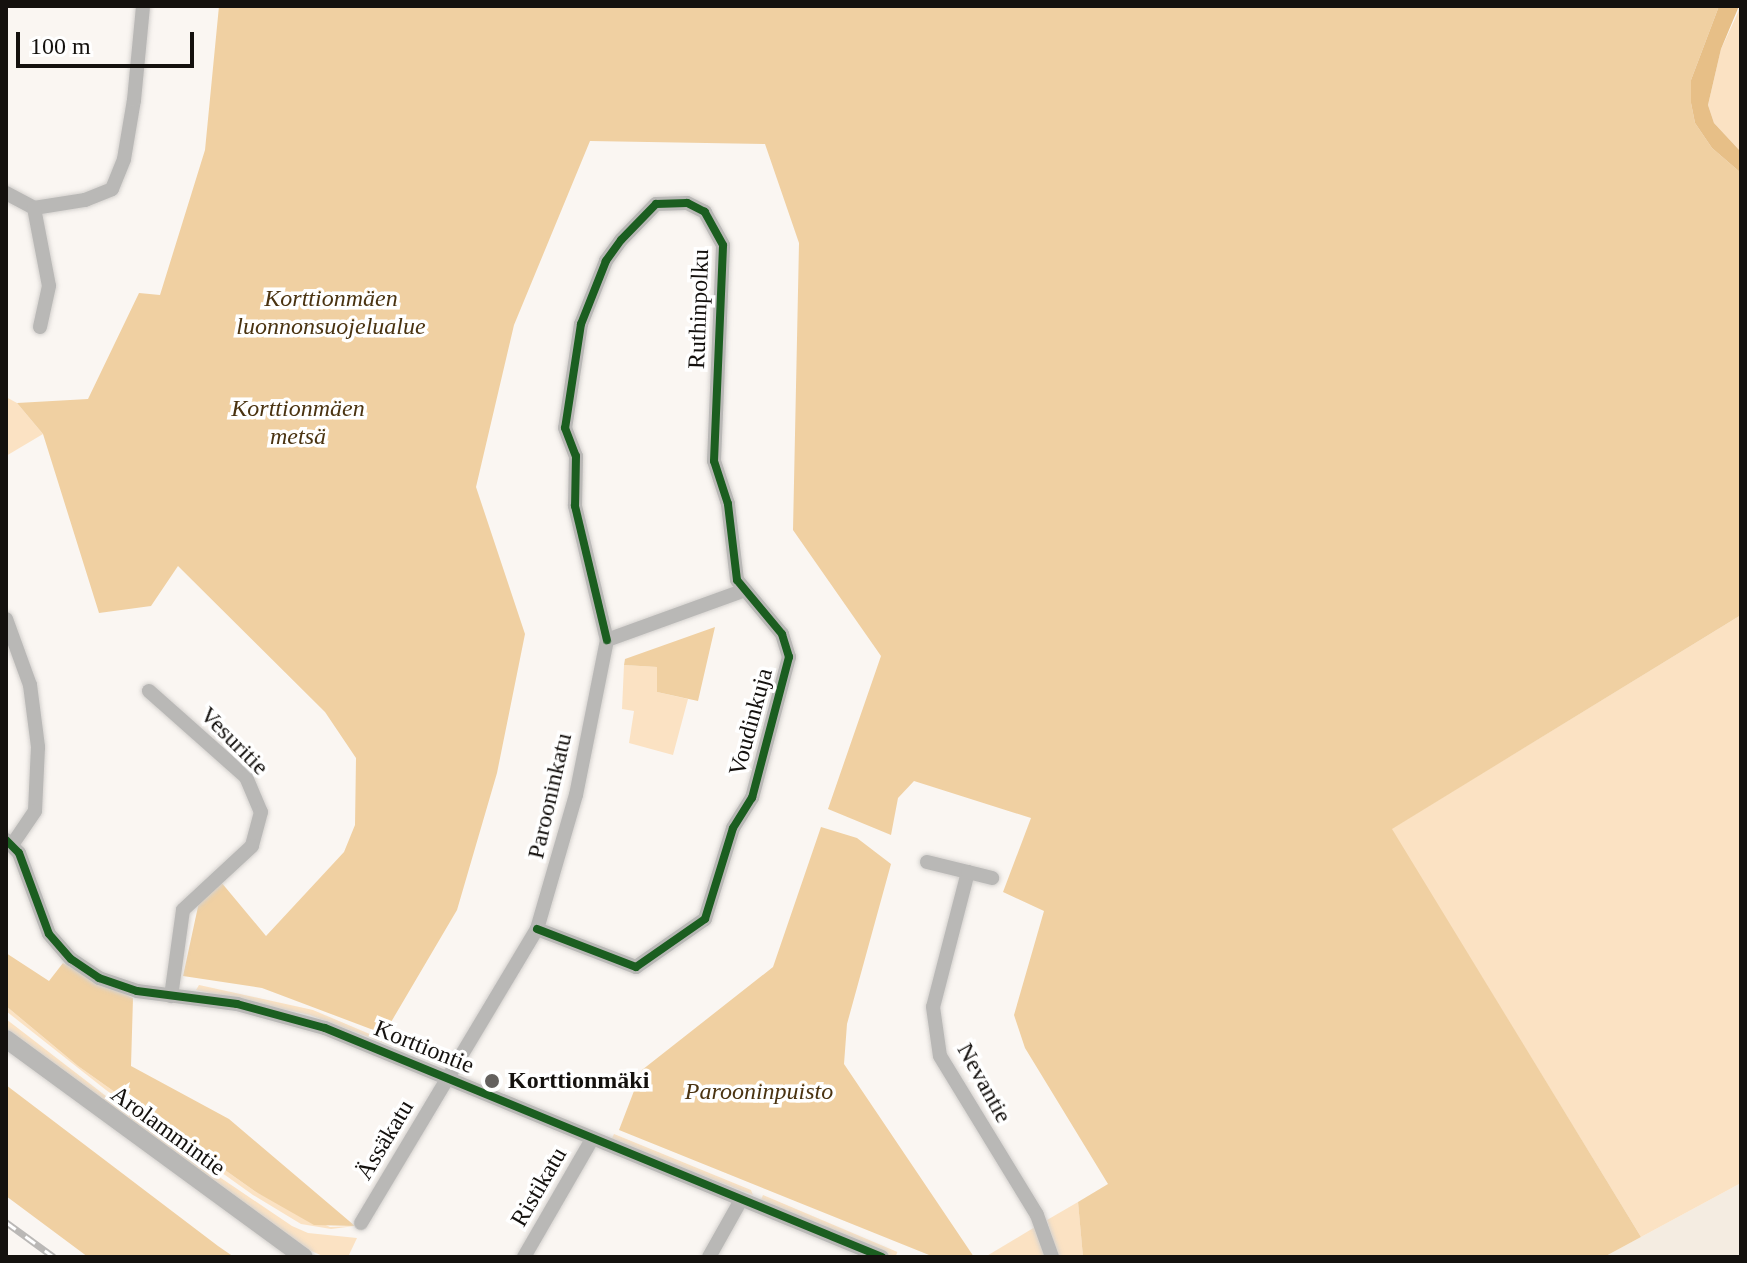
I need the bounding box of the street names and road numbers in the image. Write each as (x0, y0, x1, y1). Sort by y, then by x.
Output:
street label: Ruthinpolku (683, 249, 715, 369)
street label: Voudinkuja (723, 665, 779, 779)
street label: Vesuritie (194, 701, 274, 781)
street label: Parooninkatu (522, 730, 578, 862)
street label: Korttiontie (370, 1014, 478, 1080)
street label: Nevantie (950, 1038, 1018, 1128)
street label: Arolammintie (105, 1080, 231, 1182)
street label: Ässäkatu (350, 1095, 420, 1185)
street label: Ristikatu (505, 1142, 573, 1232)

